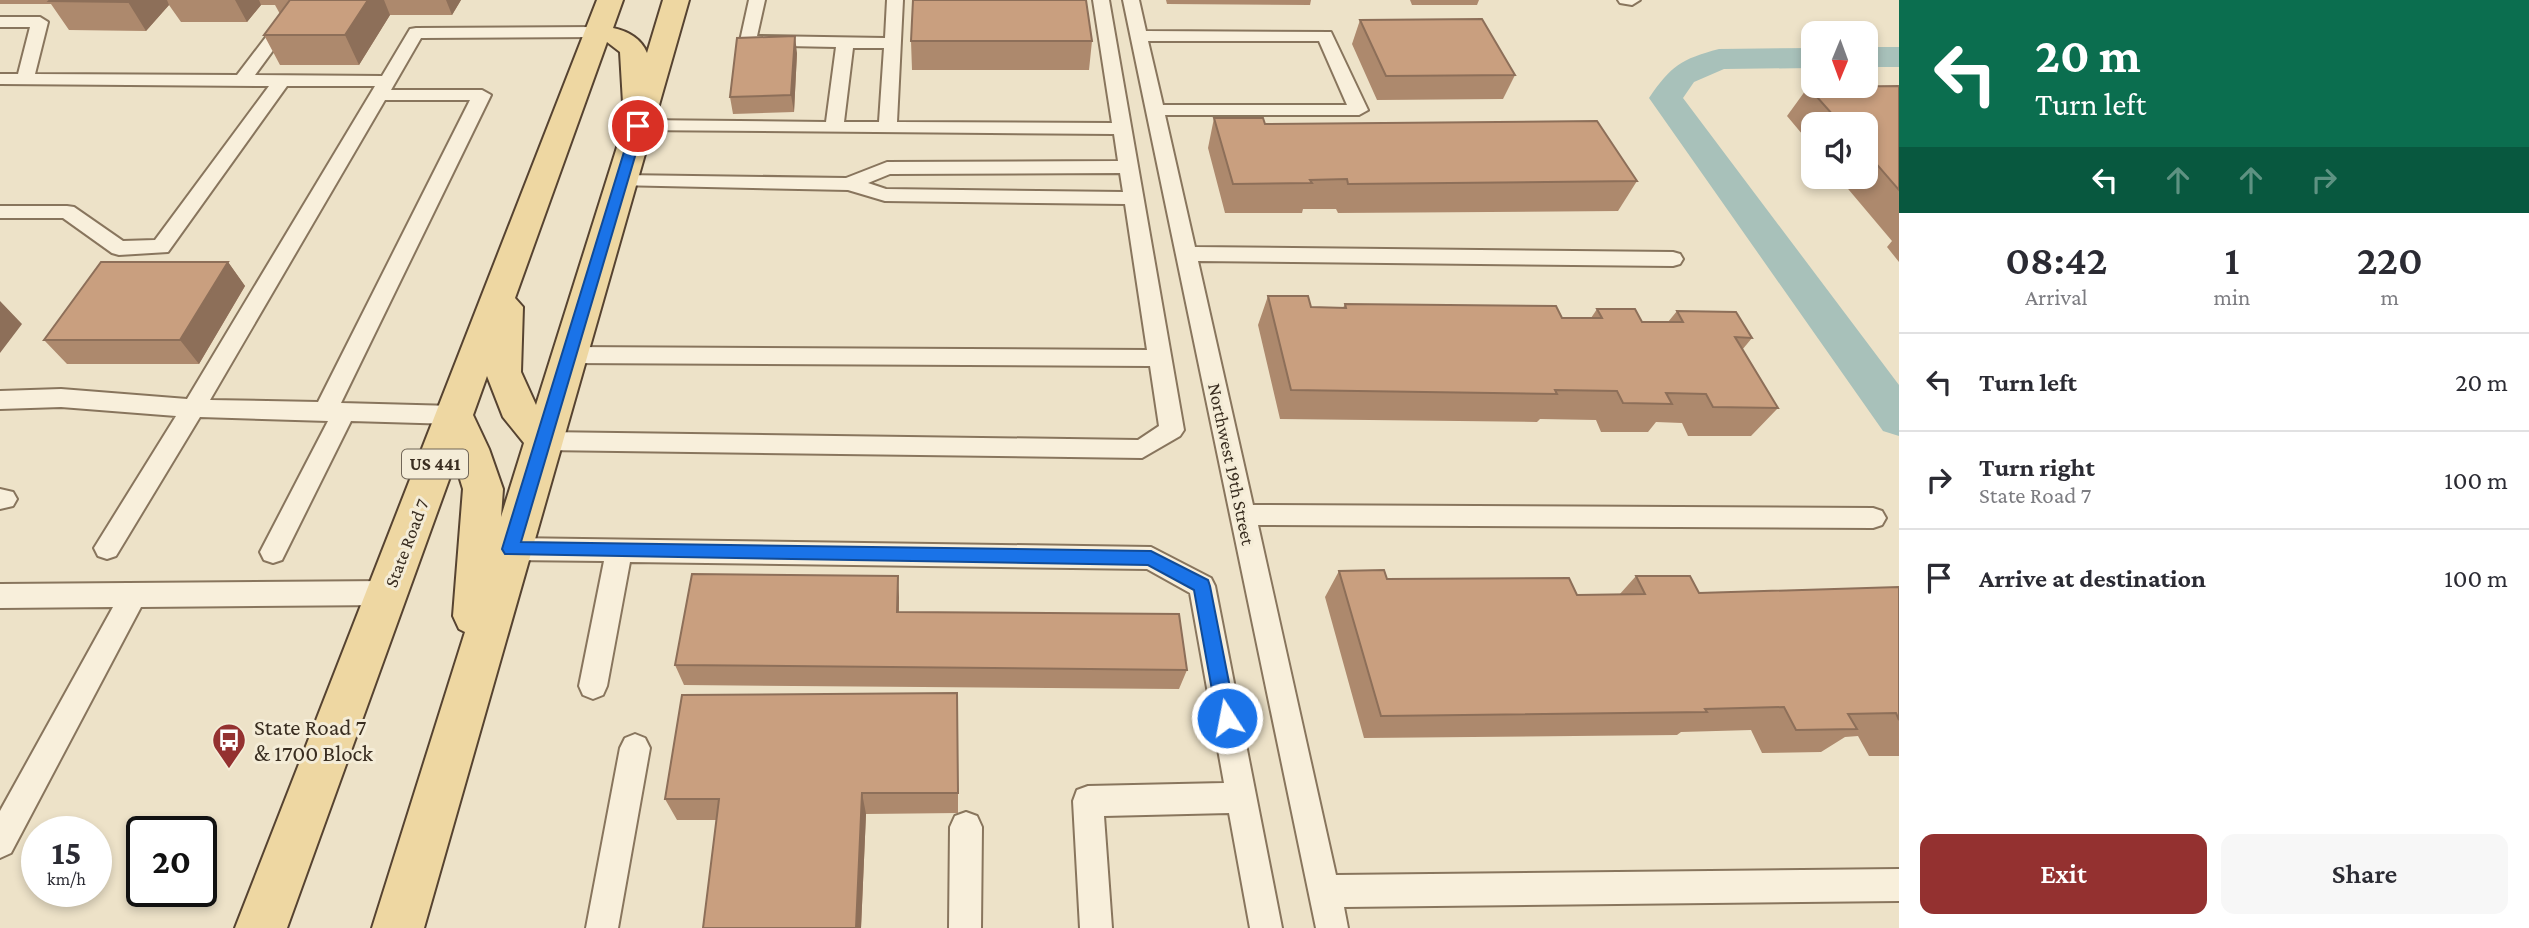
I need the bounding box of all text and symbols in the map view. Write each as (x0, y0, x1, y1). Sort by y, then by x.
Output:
north arrow (1801, 21, 1878, 98)
map controls (1801, 21, 1878, 189)
icon: left (1920, 28, 2011, 119)
text: 20 m (2035, 28, 2141, 83)
text: Turn left (2035, 86, 2146, 122)
pin (608, 96, 668, 156)
icon: arrive (619, 107, 657, 145)
button: sound (1801, 112, 1878, 189)
icon: left (2086, 161, 2124, 199)
icon: ahead (2159, 161, 2197, 199)
icon: ahead (2232, 161, 2270, 199)
icon: right (2305, 161, 2343, 199)
text: 08:42 (2005, 236, 2107, 283)
text: 1 (2225, 236, 2240, 283)
text: 220 (2357, 236, 2423, 283)
text: Arrival (2025, 284, 2088, 310)
text: min (2214, 284, 2250, 310)
text: m (2380, 284, 2399, 310)
icon: left (1920, 363, 1958, 401)
text: Turn left (1979, 368, 2077, 397)
text: 20 m (2455, 368, 2508, 397)
street label: Northwest 19th Street (1204, 381, 1259, 548)
road number: US 441 (402, 450, 468, 478)
text: Turn right (1979, 453, 2095, 482)
icon: right (1920, 461, 1958, 499)
text: 100 m (2444, 466, 2508, 495)
text: State Road 7 (1979, 482, 2091, 508)
street label: State Road 7 (380, 496, 433, 590)
icon: arrive (1920, 559, 1958, 597)
text: Arrive at destination (1979, 564, 2206, 593)
text: 100 m (2444, 564, 2508, 593)
position arrow (1190, 681, 1264, 755)
place label: State Road 7 & 1700 Block (254, 714, 373, 766)
bus stop icon: State Road 7 & 1700 Block (210, 721, 248, 770)
speed limit sign: 20 (126, 816, 217, 907)
text: 15 (51, 833, 82, 872)
button: Exit (1920, 834, 2207, 914)
button: Share (2221, 834, 2508, 914)
text: km/h (47, 869, 86, 889)

